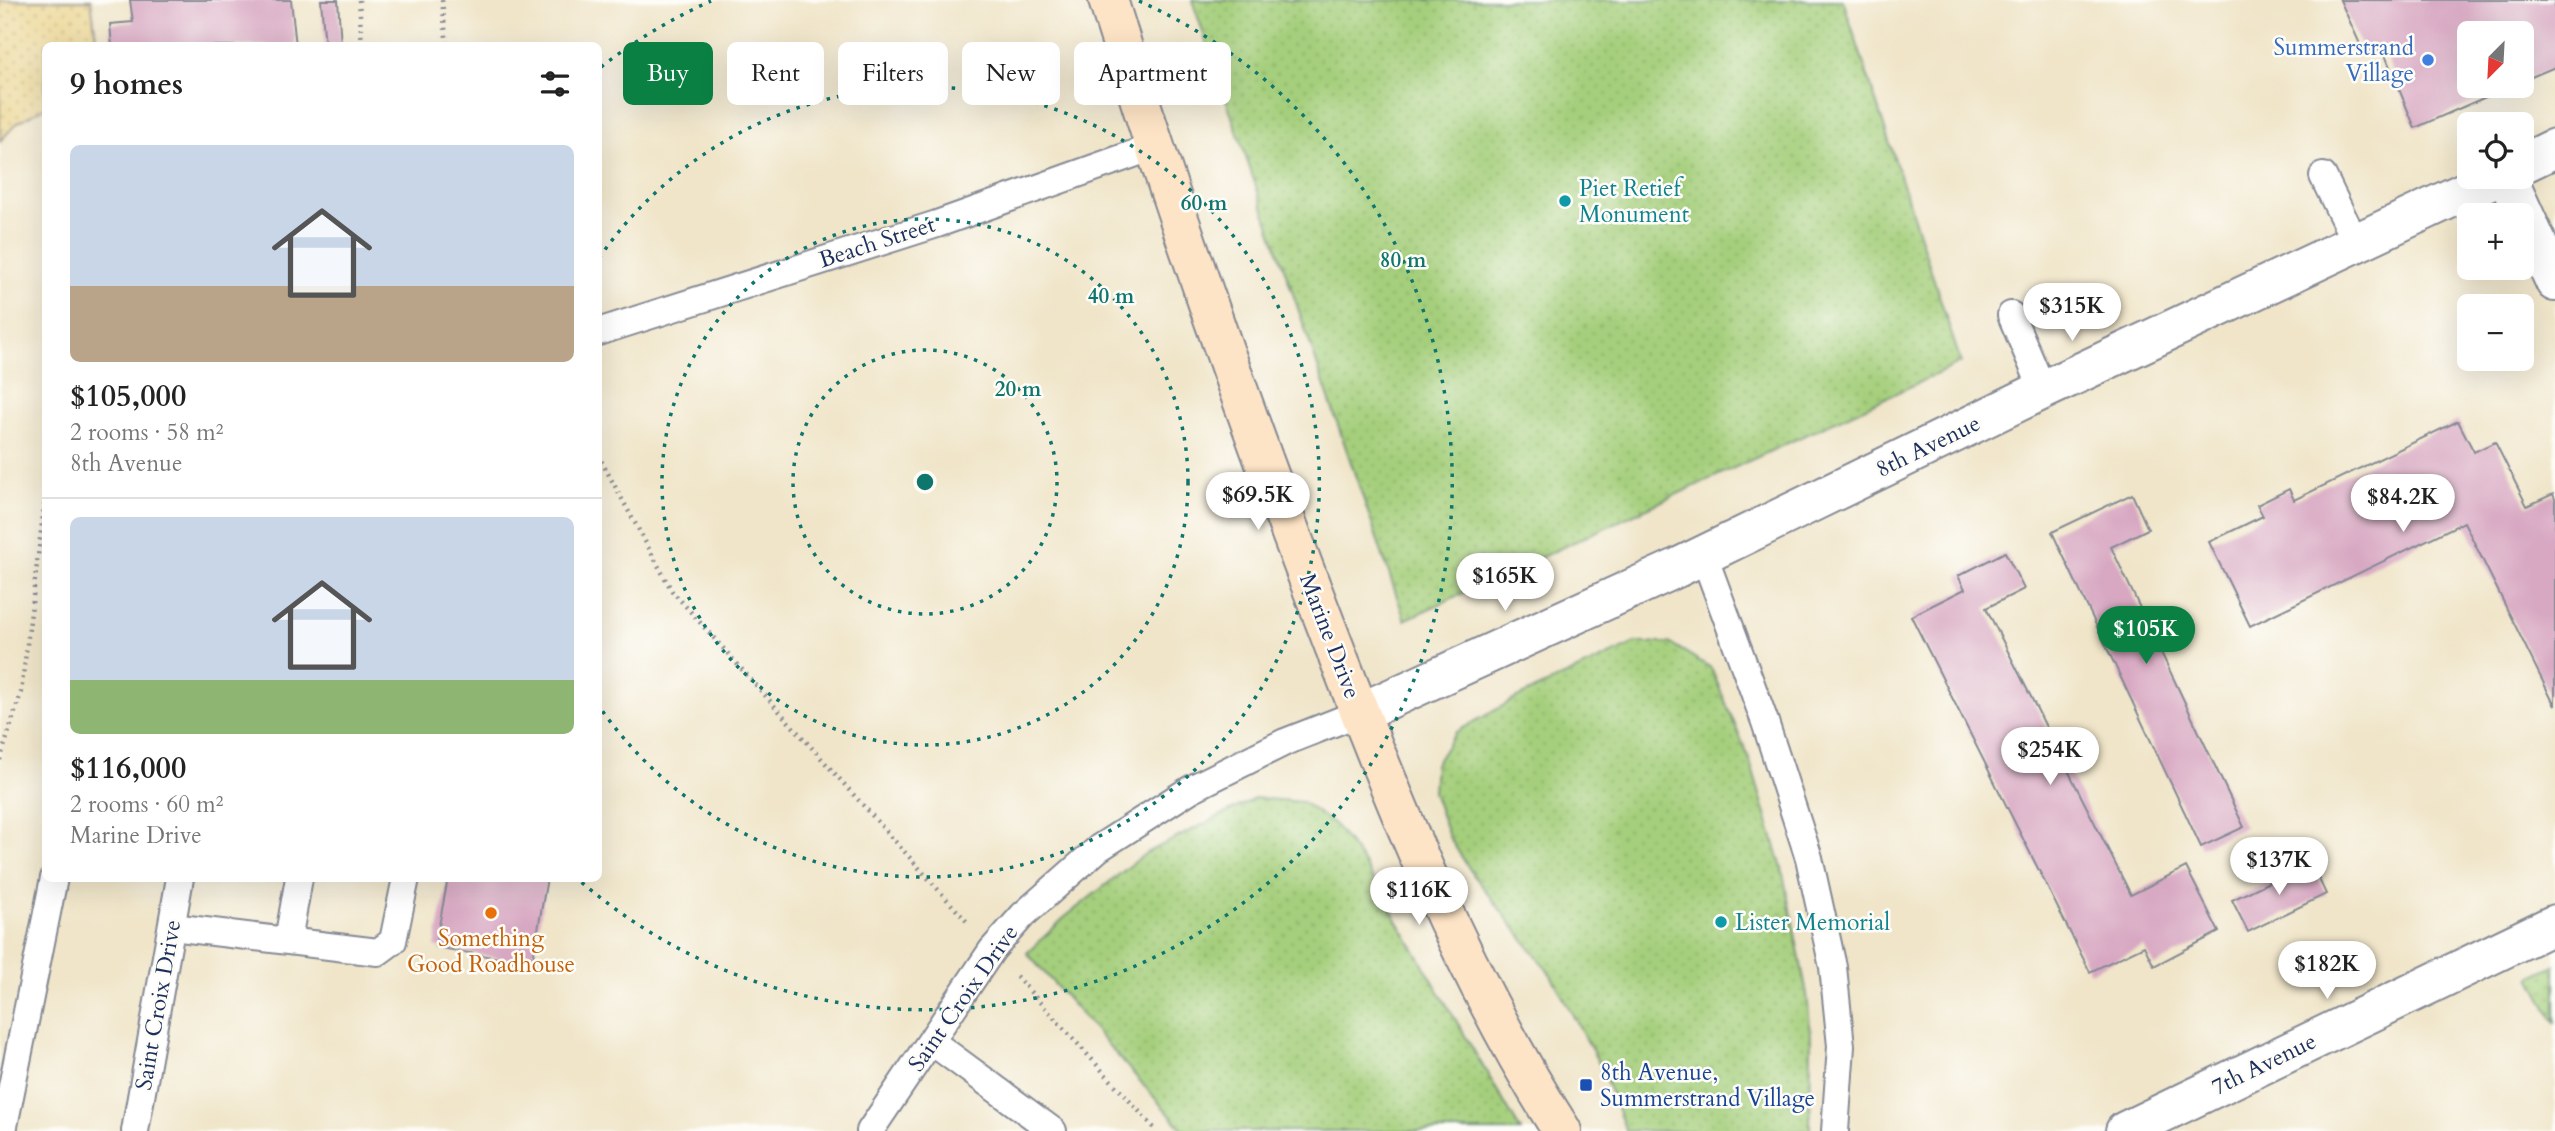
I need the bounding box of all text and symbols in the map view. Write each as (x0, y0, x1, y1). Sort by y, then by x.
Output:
north arrow (2457, 21, 2534, 98)
map controls (2457, 21, 2534, 371)
place label: Summerstrand Village (2274, 32, 2415, 89)
chip: Buy (623, 42, 713, 105)
chip: Rent (727, 42, 824, 105)
chip: Filters (838, 42, 948, 105)
chip: New (962, 42, 1060, 105)
chip: Apartment (1074, 42, 1231, 105)
marker: Summerstrand Village (2420, 52, 2436, 68)
text: 9 homes (70, 64, 183, 105)
icon: filters (536, 65, 574, 103)
button: locate (2457, 112, 2534, 189)
place label: Piet Retief Monument (1579, 173, 1689, 230)
text: 60 m (1181, 189, 1228, 218)
icon: home (259, 190, 385, 316)
marker: Piet Retief Monument (1557, 193, 1573, 209)
button: + (2457, 203, 2534, 280)
street label: Beach Street (815, 209, 939, 275)
text: 80 m (1380, 246, 1427, 275)
text: 40 m (1088, 282, 1135, 311)
pin: $315K (2023, 284, 2121, 343)
text: $315K (2039, 290, 2105, 321)
button: − (2457, 294, 2534, 371)
text: 20 m (995, 375, 1042, 404)
text: $105,000 (70, 376, 186, 417)
street label: 8th Avenue (1871, 407, 1985, 485)
text: 2 rooms · 58 m² (70, 417, 223, 448)
text: 8th Avenue (70, 448, 182, 479)
centre of rings (913, 470, 937, 494)
pin: $69.5K (1201, 472, 1315, 532)
pin: $84.2K (2346, 475, 2460, 534)
text: $69.5K (1222, 479, 1294, 510)
text: $84.2K (2367, 481, 2439, 512)
pin: $165K (1456, 554, 1554, 613)
text: $165K (1472, 560, 1538, 591)
icon: home (259, 562, 385, 688)
street label: Marine Drive (1292, 569, 1368, 703)
pin: $105K (2097, 606, 2195, 666)
text: $105K (2113, 613, 2179, 644)
pin: $254K (2001, 728, 2099, 787)
text: $254K (2017, 734, 2083, 765)
text: $116,000 (70, 748, 186, 789)
text: 2 rooms · 60 m² (70, 789, 223, 820)
text: Marine Drive (70, 820, 202, 851)
pin: $137K (2230, 838, 2328, 897)
text: $137K (2246, 844, 2312, 875)
pin: $116K (1370, 867, 1468, 927)
text: $116K (1386, 874, 1452, 905)
marker: Something Good Roadhouse (483, 905, 499, 921)
place label: Lister Memorial (1735, 907, 1890, 938)
marker: Lister Memorial (1713, 914, 1729, 930)
street label: Saint Croix Drive (128, 917, 188, 1093)
street label: Saint Croix Drive (901, 918, 1025, 1078)
place label: Something Good Roadhouse (407, 923, 575, 980)
pin: $182K (2278, 942, 2376, 1001)
text: $182K (2294, 948, 2360, 979)
street label: 7th Avenue (2207, 1025, 2321, 1103)
place label: 8th Avenue, Summerstrand Village (1600, 1057, 1815, 1114)
marker: 8th Avenue, Summerstrand Village (1578, 1077, 1594, 1093)

